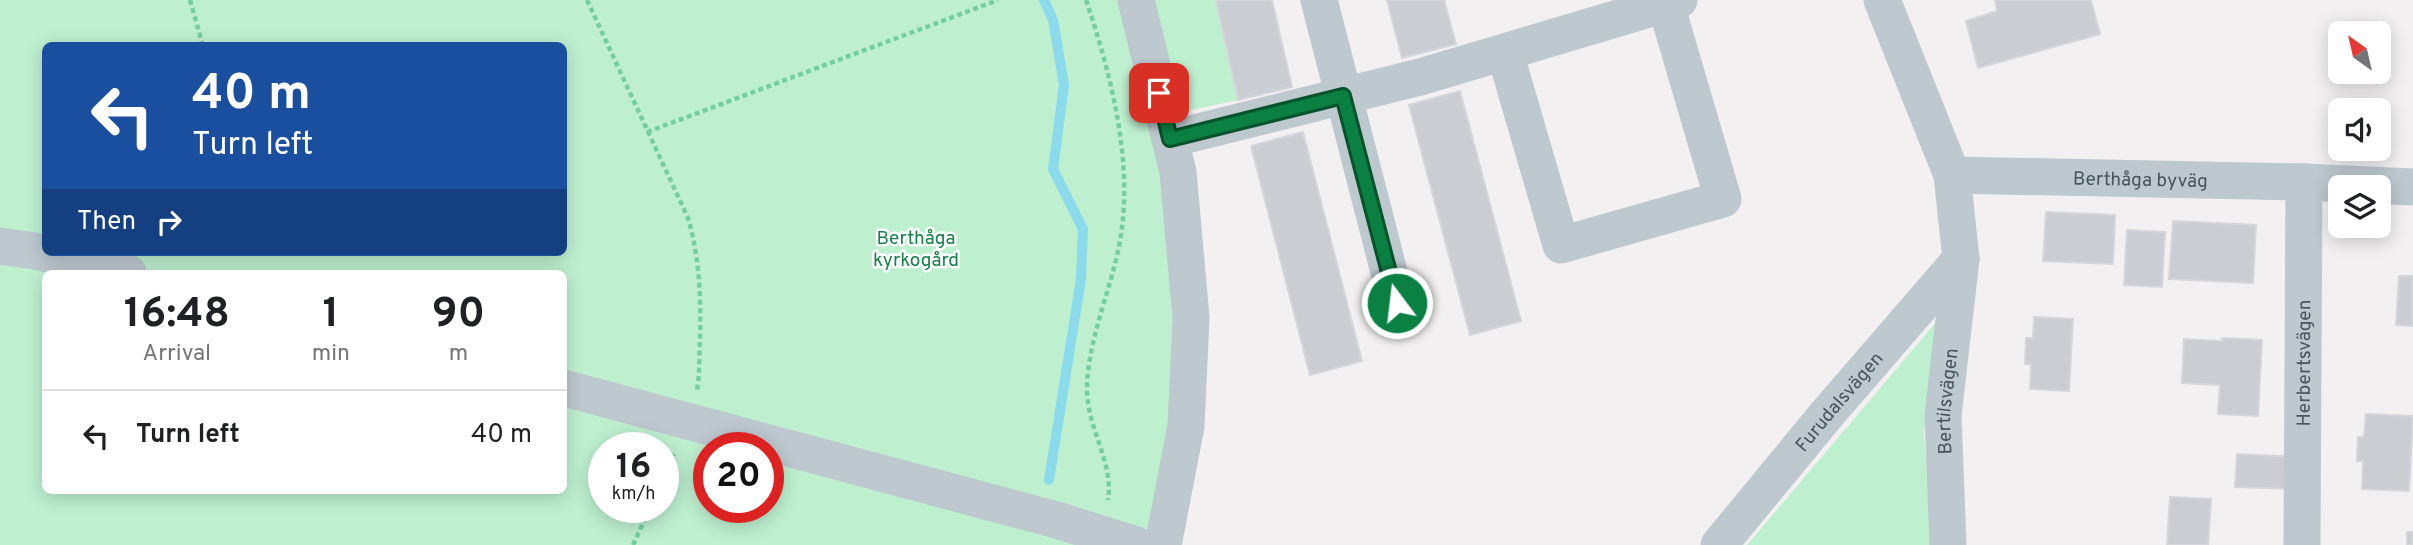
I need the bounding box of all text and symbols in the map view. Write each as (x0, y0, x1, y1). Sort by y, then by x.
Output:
north arrow (2328, 21, 2390, 84)
map controls (2328, 21, 2391, 238)
pin (1129, 63, 1189, 123)
text: 40 m (192, 65, 311, 127)
icon: left (77, 70, 168, 161)
icon: arrive (1140, 74, 1178, 112)
button: sound (2328, 98, 2391, 161)
text: Turn left (192, 126, 313, 166)
street label: Berthåga byväg (2073, 167, 2208, 194)
button: layers (2328, 175, 2391, 238)
icon: right (150, 203, 188, 241)
text: Then (77, 206, 136, 239)
park label: Berthåga kyrkogård (873, 227, 959, 273)
position arrow (1360, 266, 1434, 340)
text: 16:48 (124, 289, 230, 342)
text: 1 (322, 289, 339, 342)
text: 90 (432, 289, 485, 342)
street label: Herbertsvägen (2293, 300, 2317, 427)
text: Arrival (143, 340, 211, 369)
text: min (312, 340, 350, 369)
text: m (449, 340, 468, 369)
street label: Bertilsvägen (1933, 347, 1965, 455)
street label: Furudalsvägen (1791, 348, 1889, 457)
icon: left (77, 417, 115, 455)
text: Turn left (136, 419, 240, 452)
text: 40 m (471, 419, 532, 452)
speed limit sign: 20 (693, 432, 784, 523)
text: 16 (616, 446, 651, 490)
text: km/h (612, 483, 655, 506)

